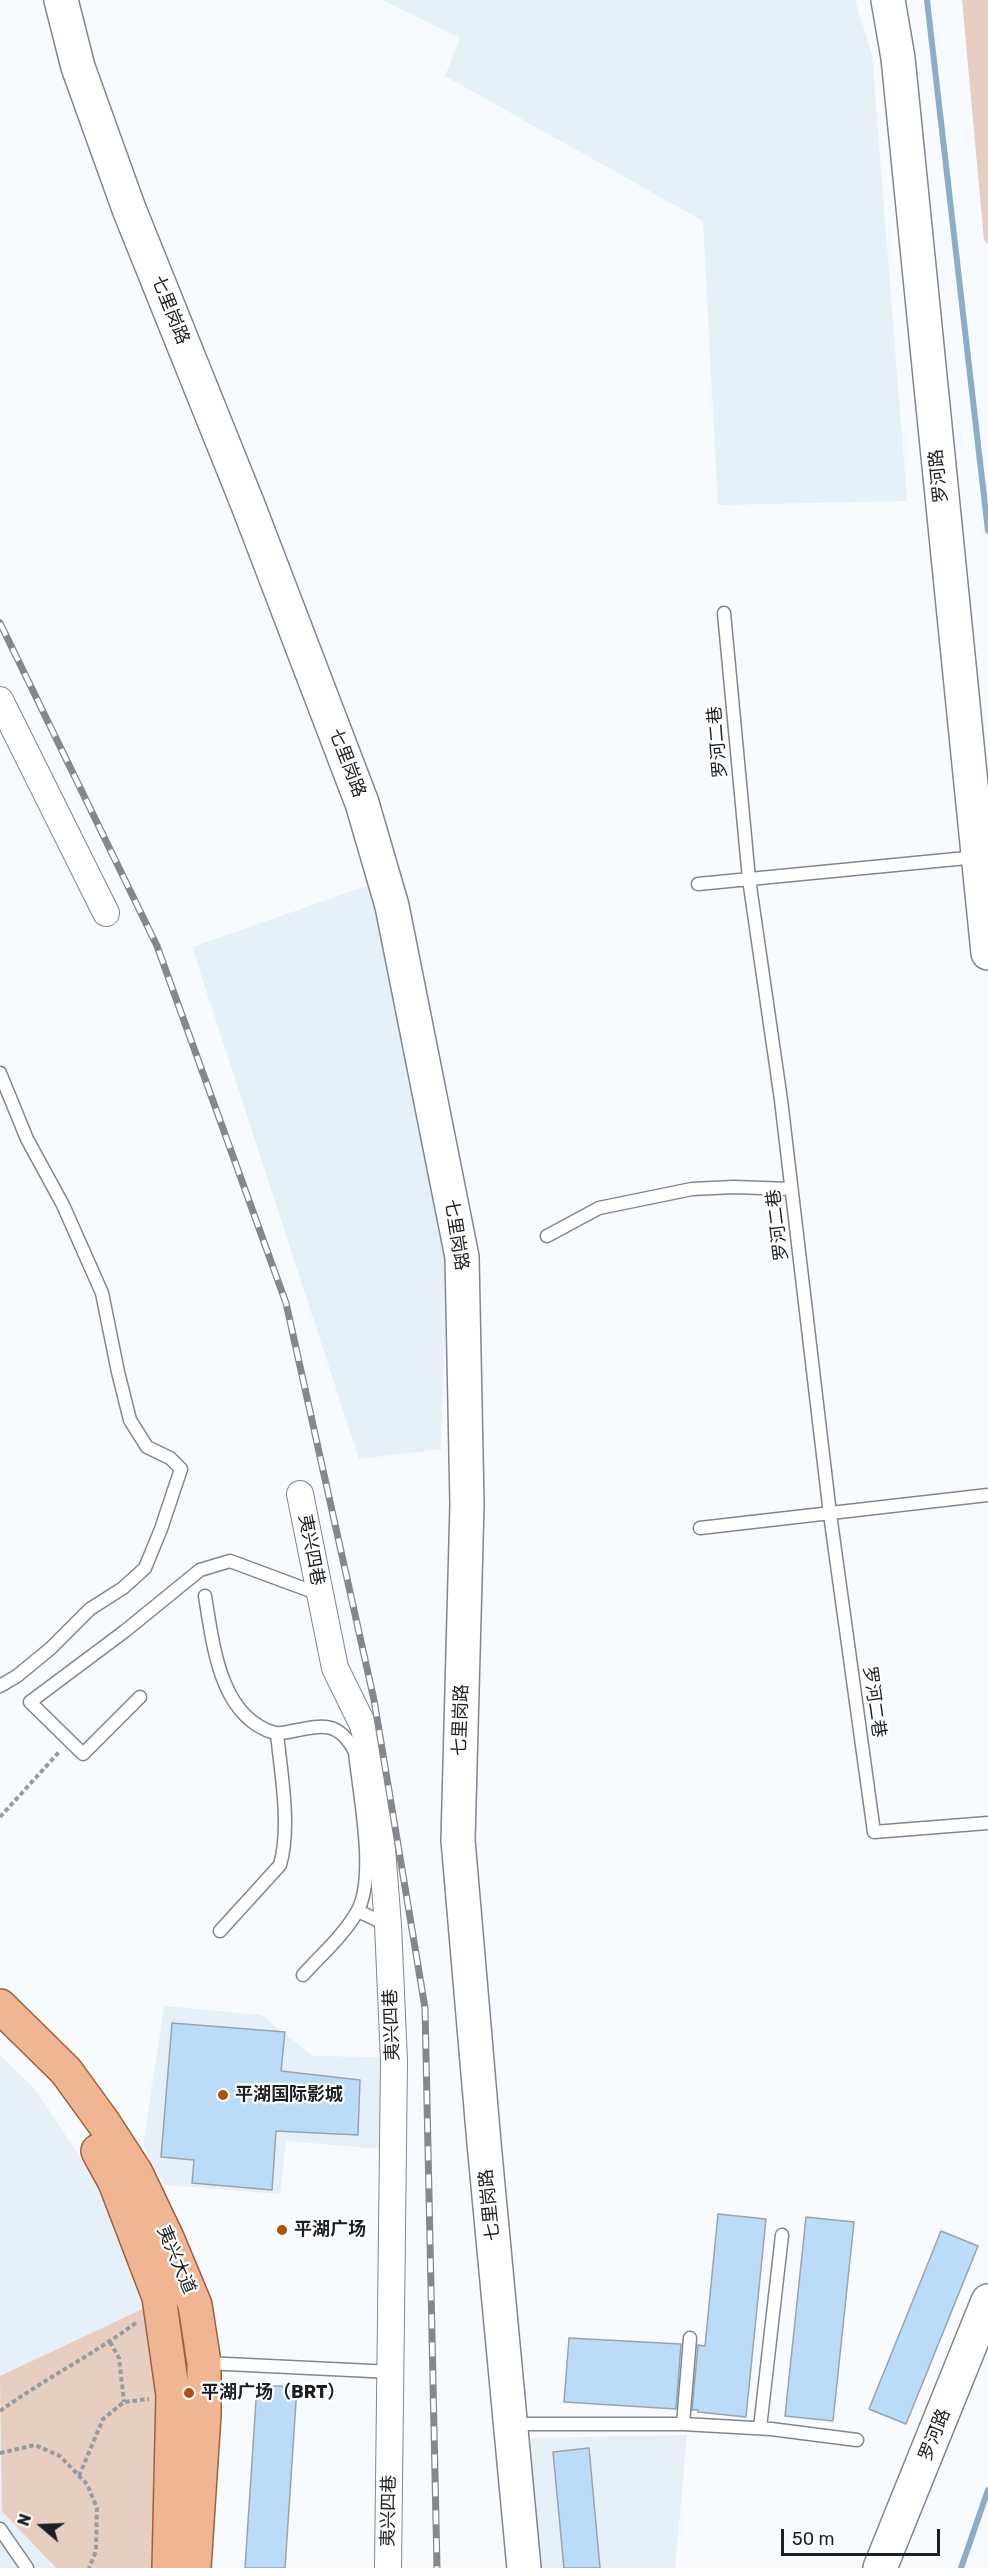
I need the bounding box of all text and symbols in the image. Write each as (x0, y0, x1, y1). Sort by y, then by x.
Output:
street label: 七里岗路 (147, 273, 193, 347)
street label: 罗河路 (925, 448, 953, 504)
street label: 罗河二巷 (704, 705, 732, 779)
street label: 七里岗路 (324, 726, 370, 800)
street label: 罗河二巷 (763, 1188, 793, 1262)
street label: 七里岗路 (440, 1198, 472, 1272)
street label: 夷兴四巷 (294, 1513, 328, 1587)
street label: 罗河二巷 (858, 1665, 890, 1739)
street label: 七里岗路 (449, 1684, 473, 1756)
street label: 夷兴四巷 (380, 1989, 404, 2061)
place label: 平湖国际影城 (235, 2084, 343, 2106)
marker: 平湖国际影城 (216, 2088, 230, 2102)
street label: 七里岗路 (475, 2168, 505, 2242)
place label: 平湖广场 (294, 2219, 366, 2241)
street label: 夷兴大道 (152, 2223, 200, 2297)
marker: 平湖广场 (275, 2223, 289, 2237)
place label: 平湖广场（BRT） (201, 2382, 345, 2404)
marker: 平湖广场（BRT） (182, 2386, 196, 2400)
street label: 罗河路 (915, 2406, 955, 2464)
street label: 夷兴四巷 (378, 2475, 400, 2547)
north arrow (12, 2496, 72, 2556)
text: N (14, 2511, 35, 2529)
scale bar (784, 2517, 943, 2555)
text: 50 m (792, 2528, 835, 2550)

